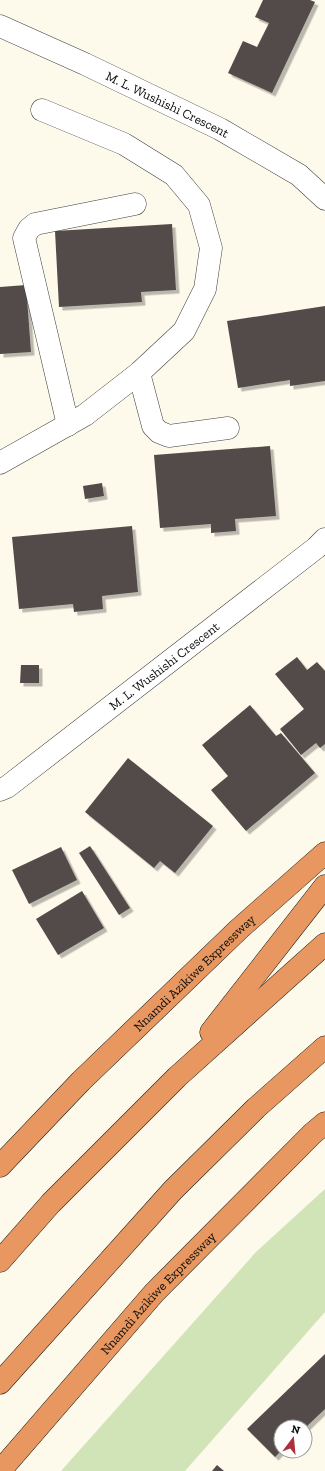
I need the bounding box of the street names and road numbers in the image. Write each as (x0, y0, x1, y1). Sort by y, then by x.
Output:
street label: M. L. Wushishi Crescent (104, 68, 232, 140)
street label: M. L. Wushishi Crescent (106, 618, 222, 713)
street label: Nnamdi Azikiwe Expressway (130, 911, 258, 1034)
street label: Nnamdi Azikiwe Expressway (97, 1228, 219, 1357)

